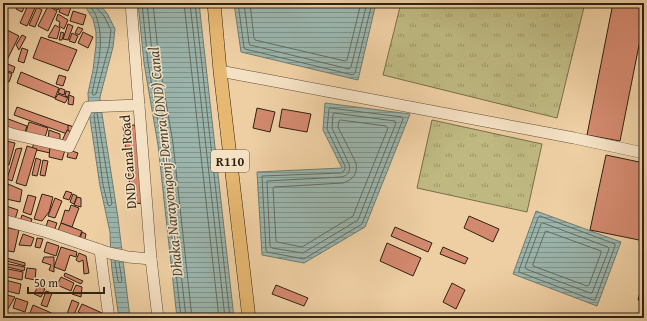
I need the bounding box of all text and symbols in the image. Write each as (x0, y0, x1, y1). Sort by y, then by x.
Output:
water label: Dhaka-Narayongonj-Demra (DND) Canal (142, 46, 188, 279)
street label: DND Canal Road (115, 114, 141, 210)
road number: R110 (211, 150, 249, 172)
scale bar (28, 269, 104, 295)
text: 50 m (34, 274, 58, 291)

